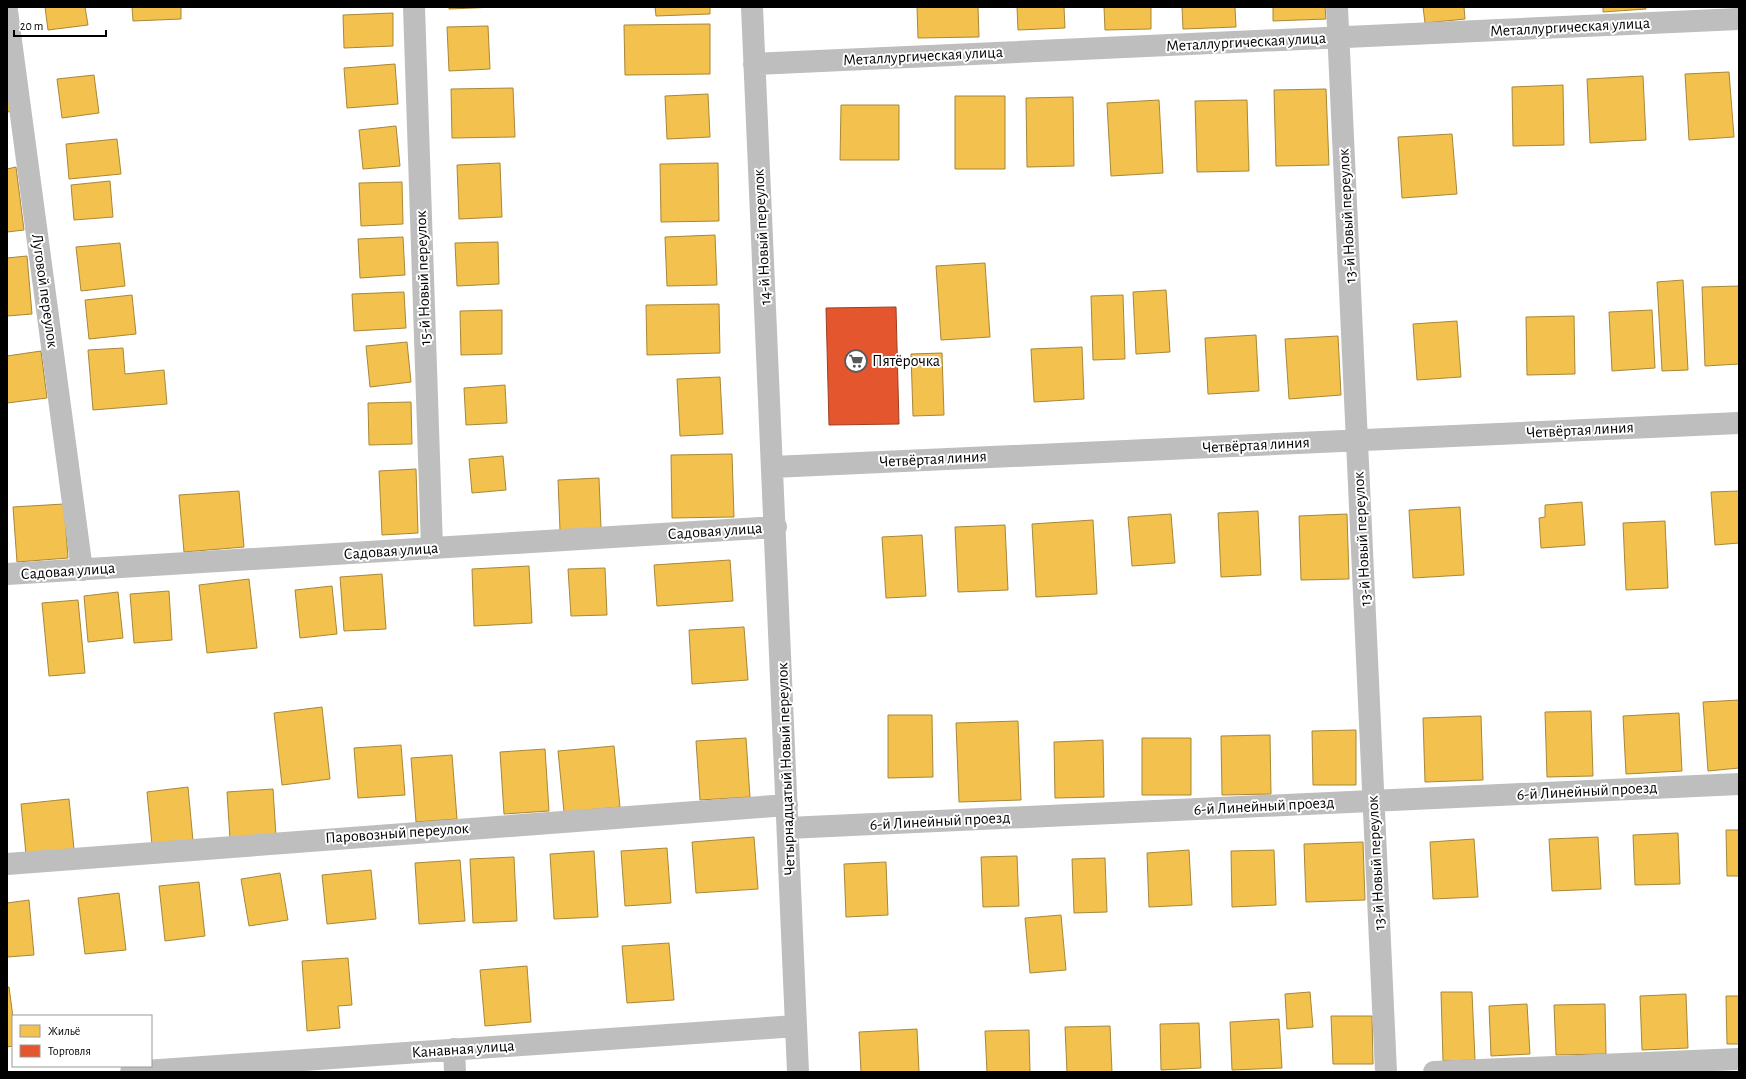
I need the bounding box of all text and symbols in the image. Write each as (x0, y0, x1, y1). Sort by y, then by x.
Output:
scale bar (14, 12, 106, 38)
street label: Металлургическая улица (1490, 15, 1650, 40)
text: 20 m (20, 20, 43, 32)
street label: Металлургическая улица (1166, 30, 1326, 55)
street label: Металлургическая улица (843, 44, 1003, 69)
street label: 13-й Новый переулок (1335, 148, 1360, 284)
street label: 14-й Новый переулок (750, 168, 775, 305)
street label: 15-й Новый переулок (413, 210, 434, 346)
street label: Луговой переулок (28, 233, 61, 350)
supermarket icon: Пятёрочка (843, 348, 869, 374)
place label: Пятёрочка (872, 353, 940, 369)
street label: Четвёртая линия (1526, 419, 1634, 441)
street label: Четвёртая линия (1202, 434, 1310, 456)
street label: Четвёртая линия (879, 448, 987, 470)
street label: 13-й Новый переулок (1350, 471, 1375, 607)
street label: Садовая улица (667, 520, 763, 543)
street label: Садовая улица (343, 540, 439, 563)
street label: Садовая улица (20, 560, 116, 583)
street label: Четырнадцатый Новый переулок (774, 662, 799, 876)
street label: 6-й Линейный проезд (1516, 779, 1658, 803)
street label: 6-й Линейный проезд (1193, 794, 1335, 818)
street label: 13-й Новый переулок (1364, 795, 1389, 931)
street label: 6-й Линейный проезд (869, 809, 1011, 833)
street label: Паровозный переулок (325, 820, 470, 847)
legend (12, 1015, 152, 1067)
text: Жильё (48, 1025, 80, 1037)
street label: Канавная улица (411, 1037, 515, 1062)
text: Торговля (48, 1045, 91, 1057)

